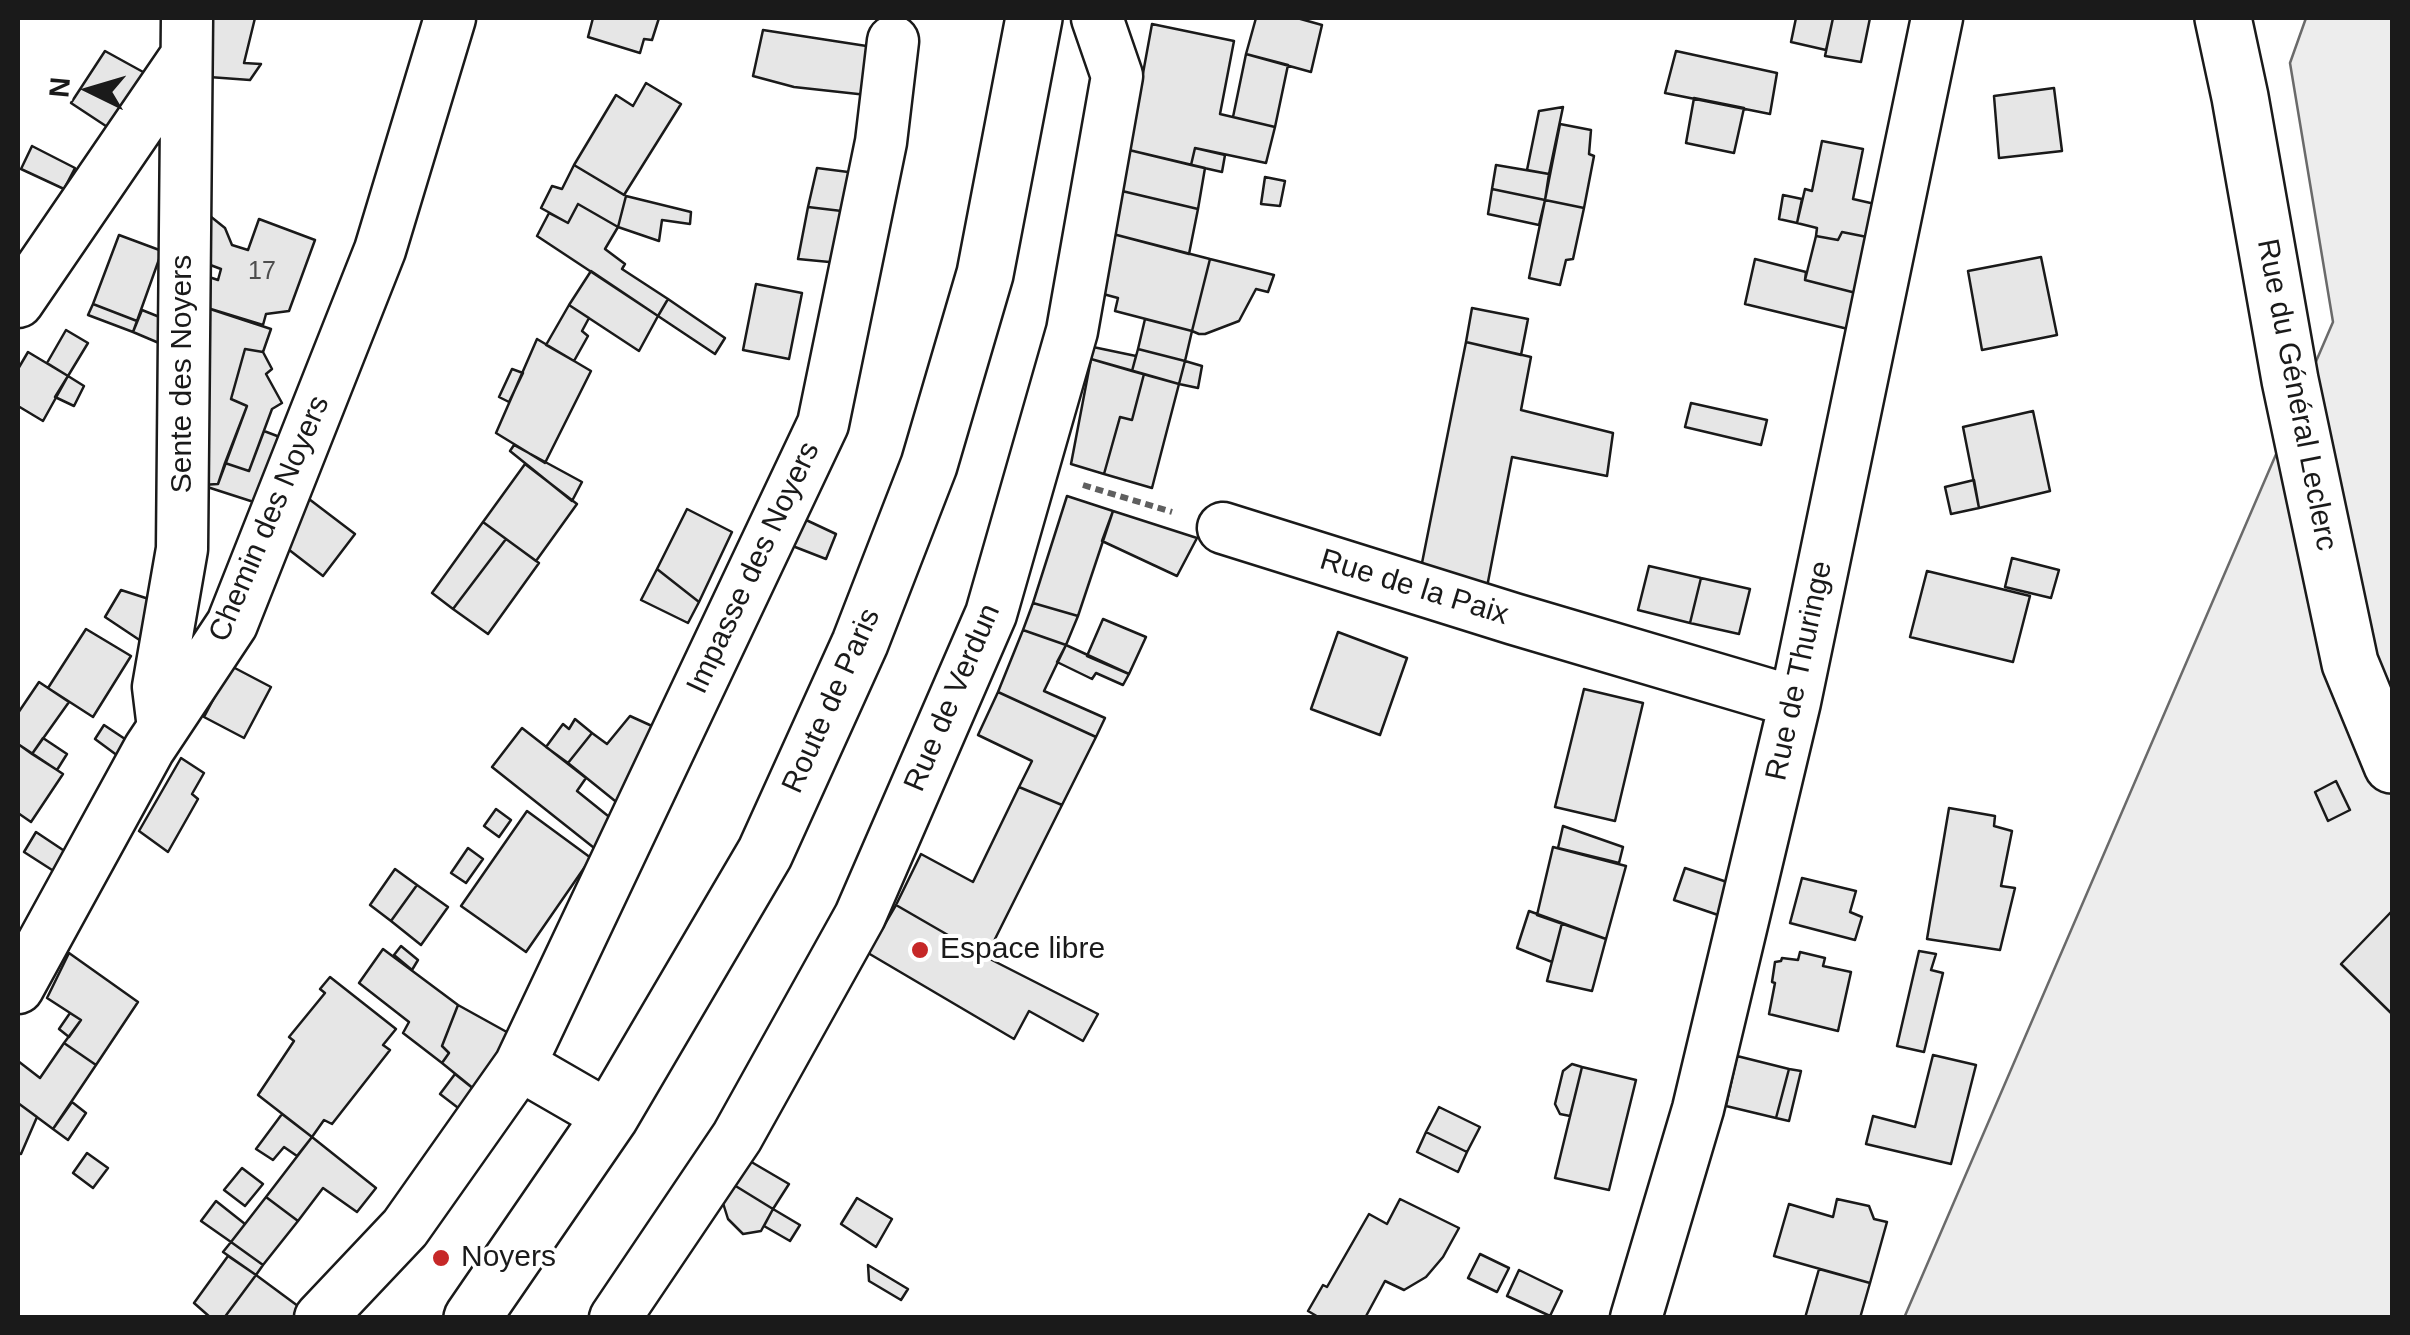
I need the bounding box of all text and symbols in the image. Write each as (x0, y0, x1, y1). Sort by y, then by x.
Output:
north arrow (40, 40, 140, 140)
text: N (43, 76, 76, 99)
street label: Rue du Général Leclerc (2248, 236, 2344, 554)
street label: Sente des Noyers (165, 255, 201, 493)
house number: 17 (248, 257, 276, 287)
street label: Chemin des Noyers (202, 391, 338, 647)
street label: Impasse des Noyers (680, 436, 828, 700)
street label: Rue de la Paix (1315, 542, 1513, 634)
street label: Rue de Thuringe (1759, 558, 1841, 784)
street label: Rue de Verdun (897, 599, 1009, 797)
street label: Route de Paris (775, 603, 889, 799)
place label: Espace libre (940, 932, 1105, 968)
marker: Espace libre (909, 939, 931, 961)
place label: Noyers (461, 1240, 556, 1276)
marker: Noyers (430, 1247, 452, 1269)

